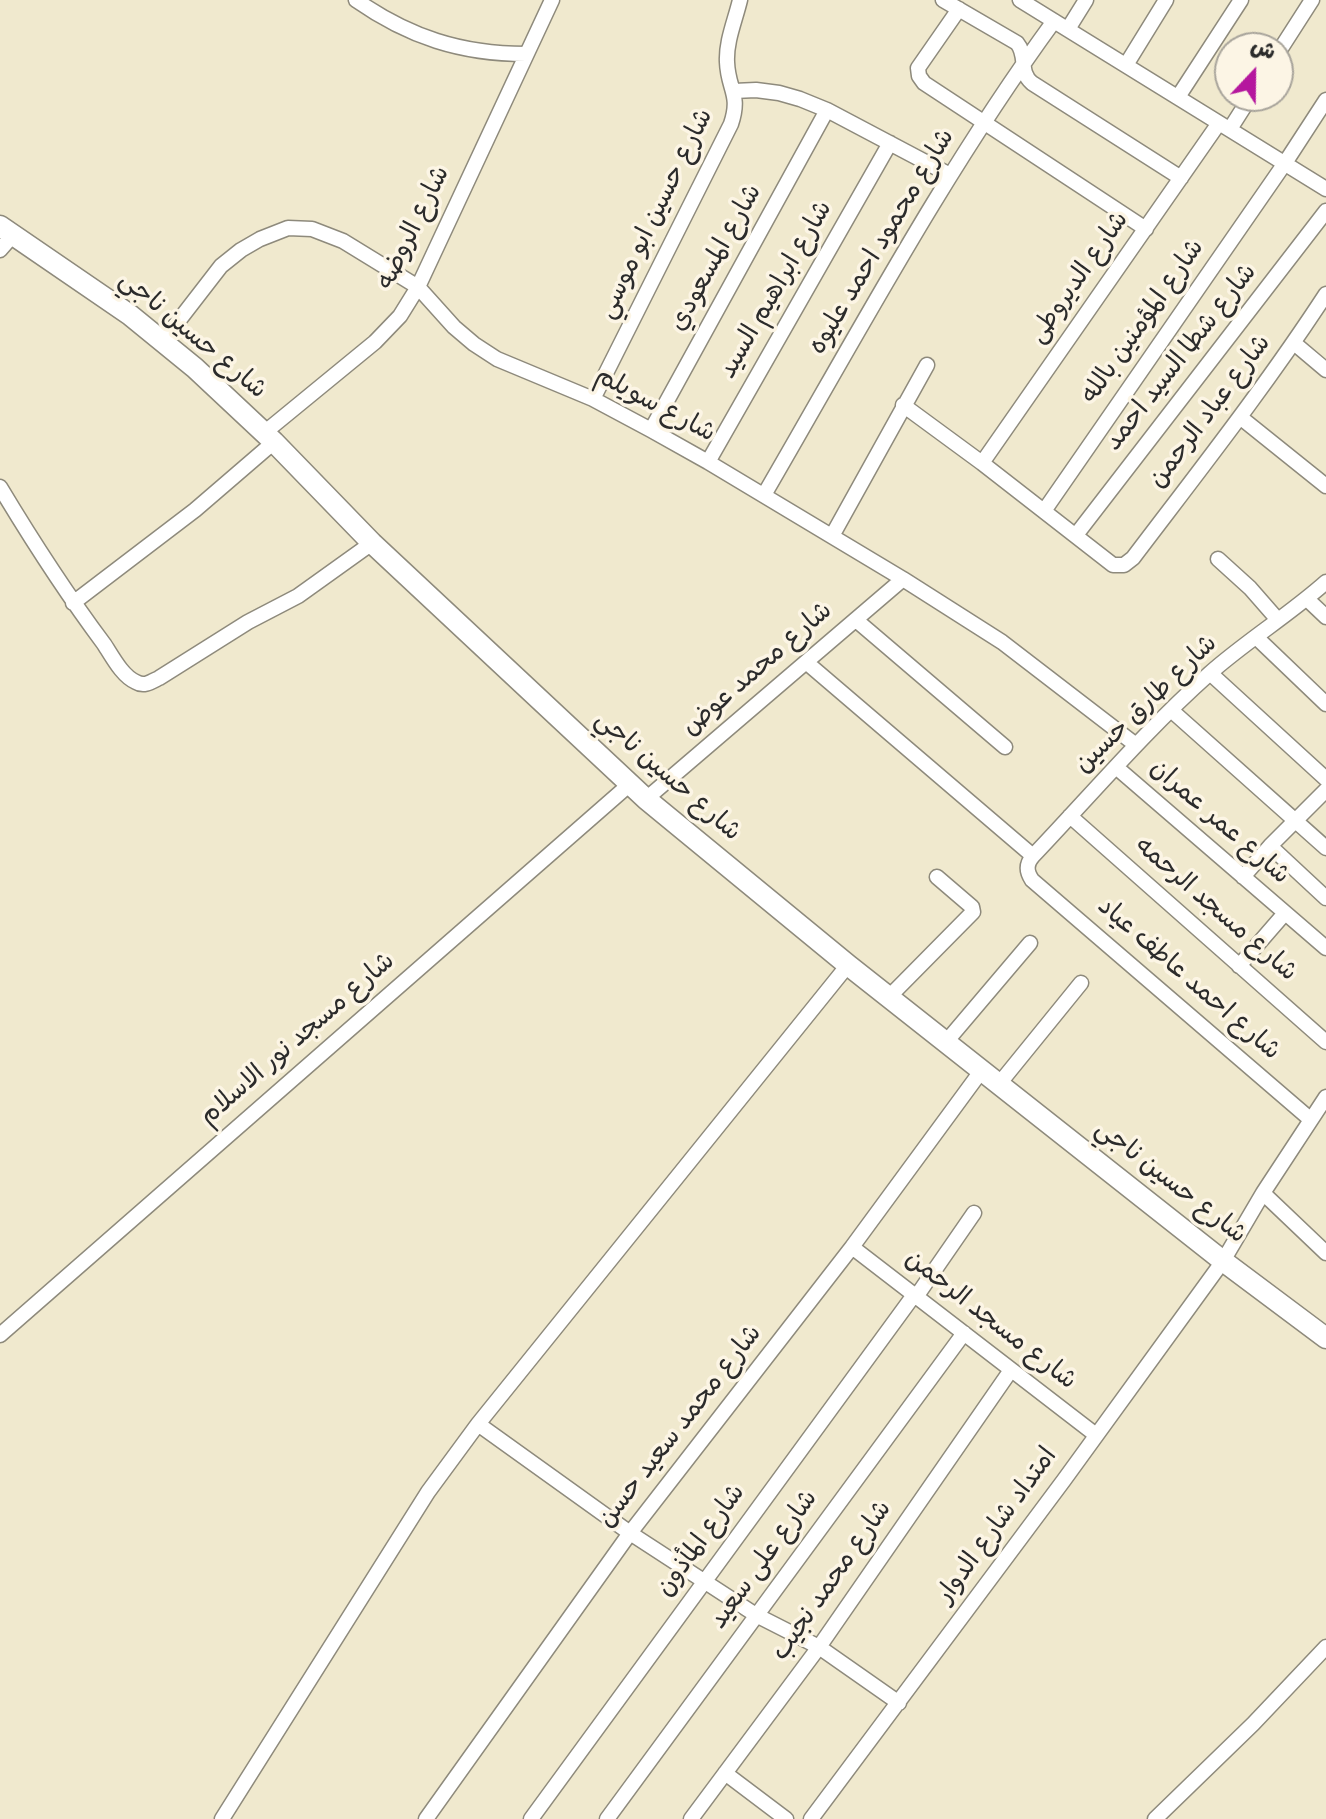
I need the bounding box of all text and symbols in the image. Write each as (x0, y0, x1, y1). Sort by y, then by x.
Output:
north arrow (1214, 32, 1294, 112)
text: ش (1246, 35, 1278, 68)
street label: شارع حسين ابو موسي (594, 105, 722, 325)
street label: شارع محمود احمد عليوه (804, 125, 964, 361)
street label: شارع الروضه (373, 162, 459, 296)
street label: شارع المسعودي (665, 180, 771, 338)
street label: شارع ابراهيم السيد (714, 197, 842, 385)
street label: شارع الديروطى (1024, 207, 1138, 351)
street label: شارع المؤمنين بالله (1077, 235, 1213, 411)
street label: شارع شطا السيد احمد (1100, 259, 1266, 459)
street label: شارع حسين ناجي (111, 266, 271, 408)
street label: شارع عباد الرحمن (1144, 330, 1280, 496)
street label: شارع سويلم (589, 362, 719, 452)
street label: شارع محمد عوض (677, 597, 841, 745)
street label: شارع طارق حسين (1070, 630, 1226, 782)
street label: شارع حسين ناجي (587, 706, 745, 850)
street label: شارع عمر عمران (1142, 755, 1294, 893)
street label: شارع مسجد الرحمه (1126, 832, 1302, 990)
street label: شارع احمد عاطف عياد (1089, 893, 1285, 1069)
street label: شارع مسجد نور الاسلام (195, 948, 403, 1134)
street label: شارع حسين ناجي (1087, 1115, 1251, 1253)
street label: شارع مسجد الرحمن (897, 1245, 1081, 1399)
street label: شارع محمد سعيد حسن (593, 1320, 771, 1536)
street label: امتداد شارع الدوار (932, 1443, 1066, 1611)
street label: شارع المأذون (652, 1480, 754, 1604)
street label: شارع على سعيد (705, 1486, 827, 1636)
street label: شارع محمد نجيب (767, 1496, 901, 1668)

